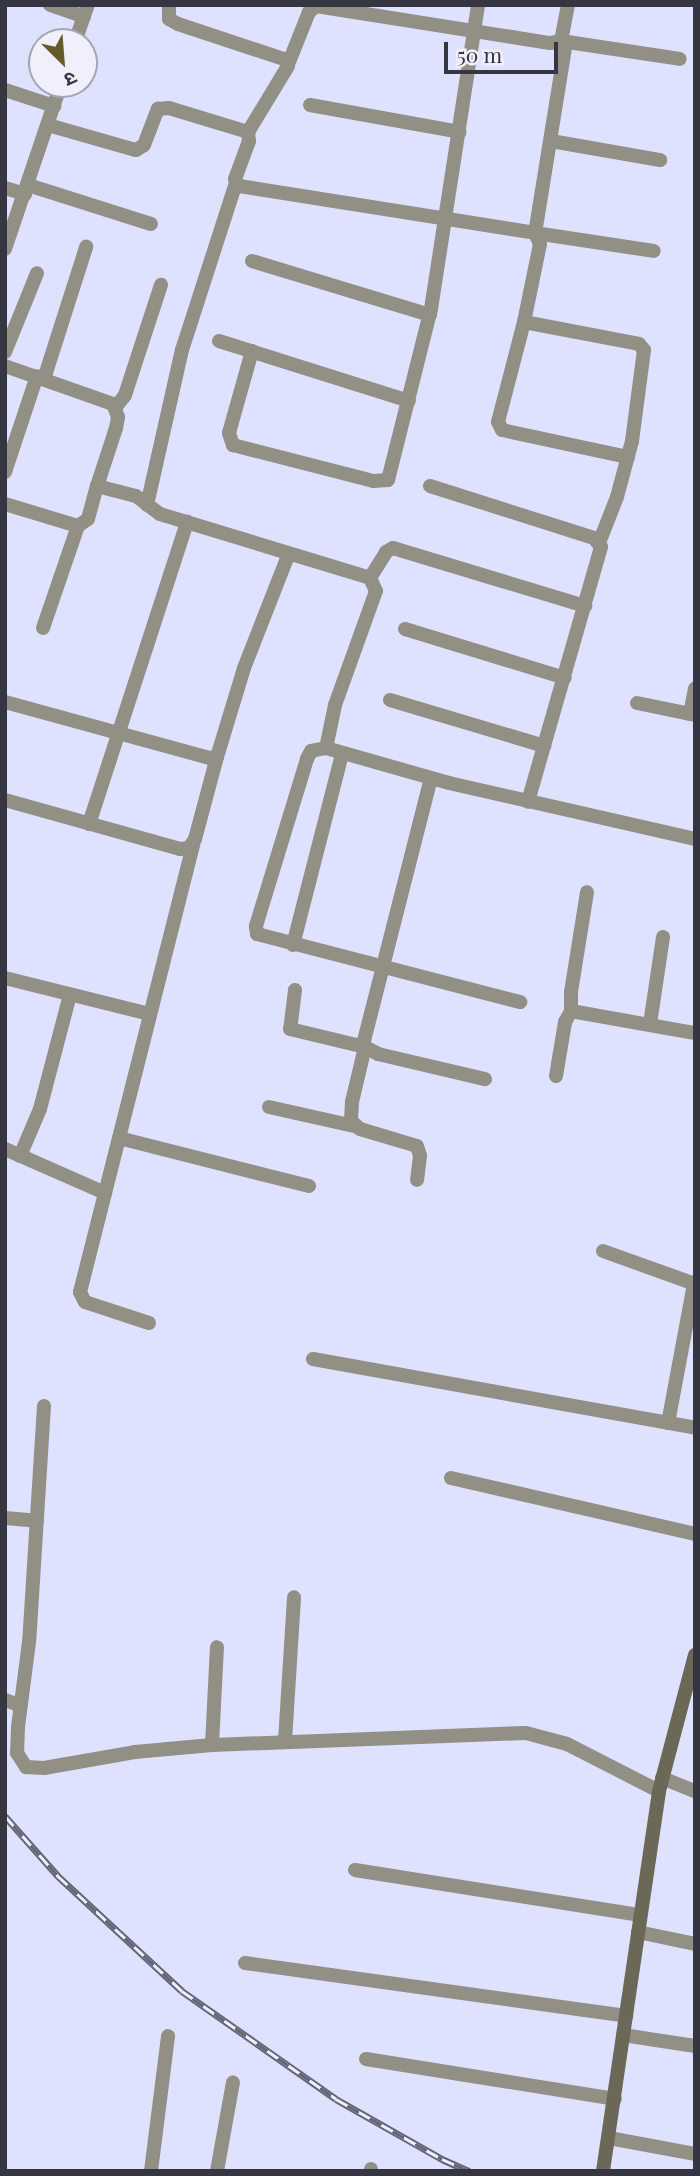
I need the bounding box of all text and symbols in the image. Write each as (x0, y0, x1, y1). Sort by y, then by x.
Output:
north arrow (28, 28, 98, 98)
scale bar (448, 28, 562, 72)
text: 50 m (457, 40, 502, 68)
text: उ (60, 66, 82, 94)

